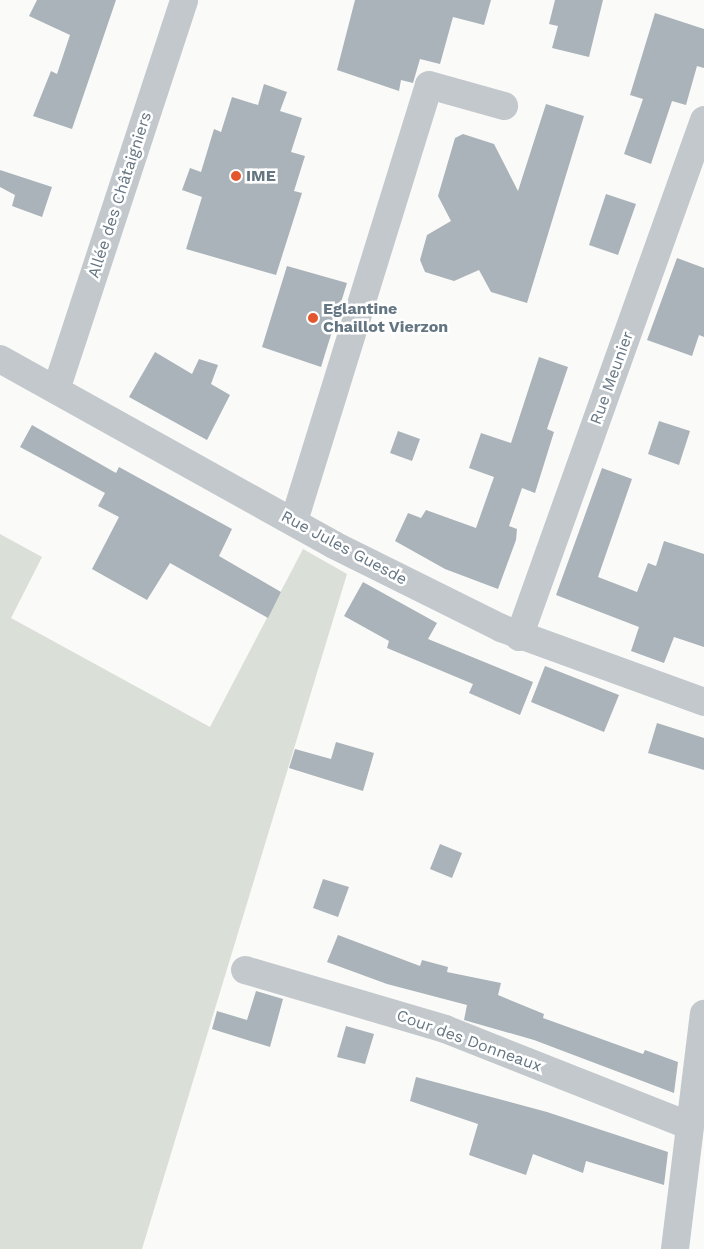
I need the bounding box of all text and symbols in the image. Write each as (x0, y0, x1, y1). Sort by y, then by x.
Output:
street label: Allée des Châtaigniers (84, 109, 156, 281)
place label: IME (246, 166, 276, 186)
marker: IME (230, 170, 242, 182)
place label: Eglantine Chaillot Vierzon (323, 299, 449, 337)
marker: Eglantine Chaillot Vierzon (307, 312, 319, 324)
street label: Rue Meunier (586, 329, 638, 427)
street label: Rue Jules Guesde (278, 507, 410, 589)
street label: Cour des Donneaux (394, 1006, 544, 1076)

